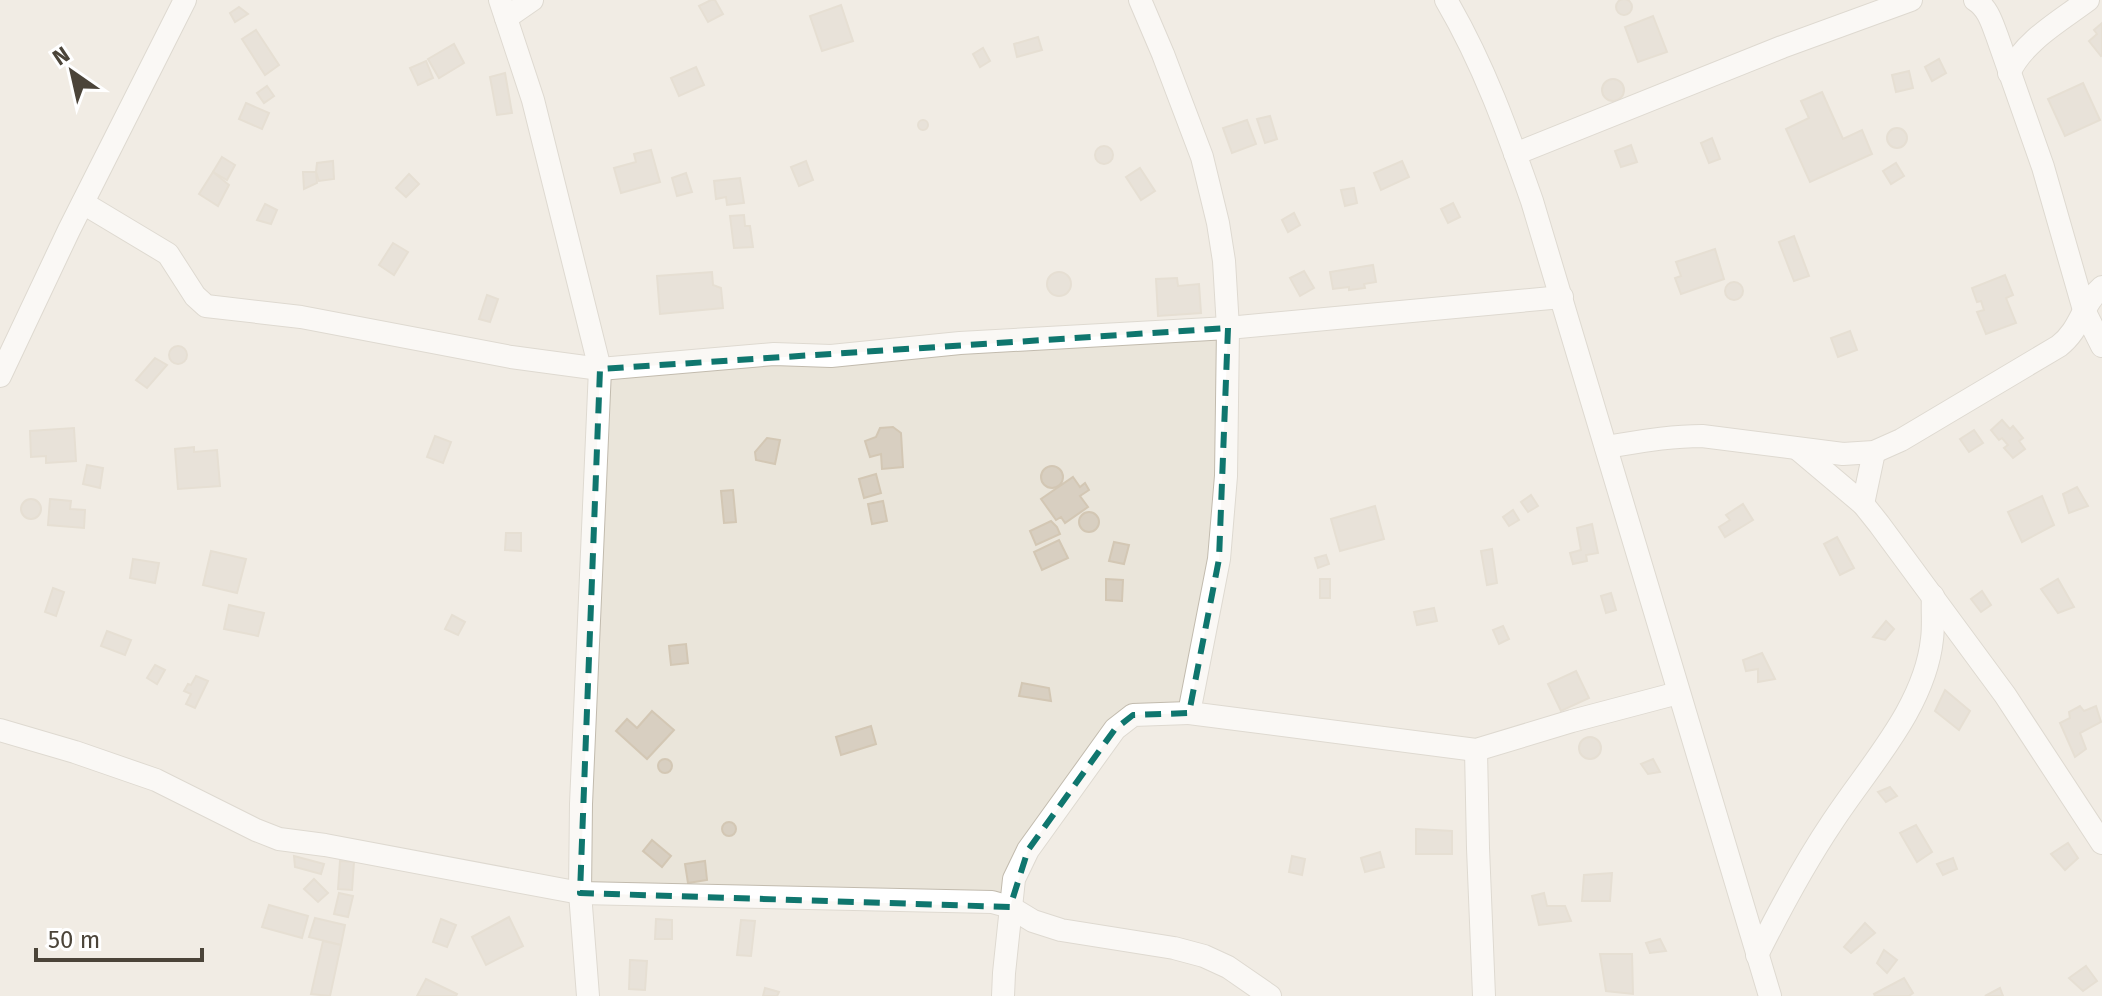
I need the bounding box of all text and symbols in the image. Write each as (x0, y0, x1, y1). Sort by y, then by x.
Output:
north arrow (32, 32, 112, 112)
text: N (47, 41, 75, 71)
scale bar (36, 912, 202, 962)
text: 50 m (48, 926, 100, 954)

